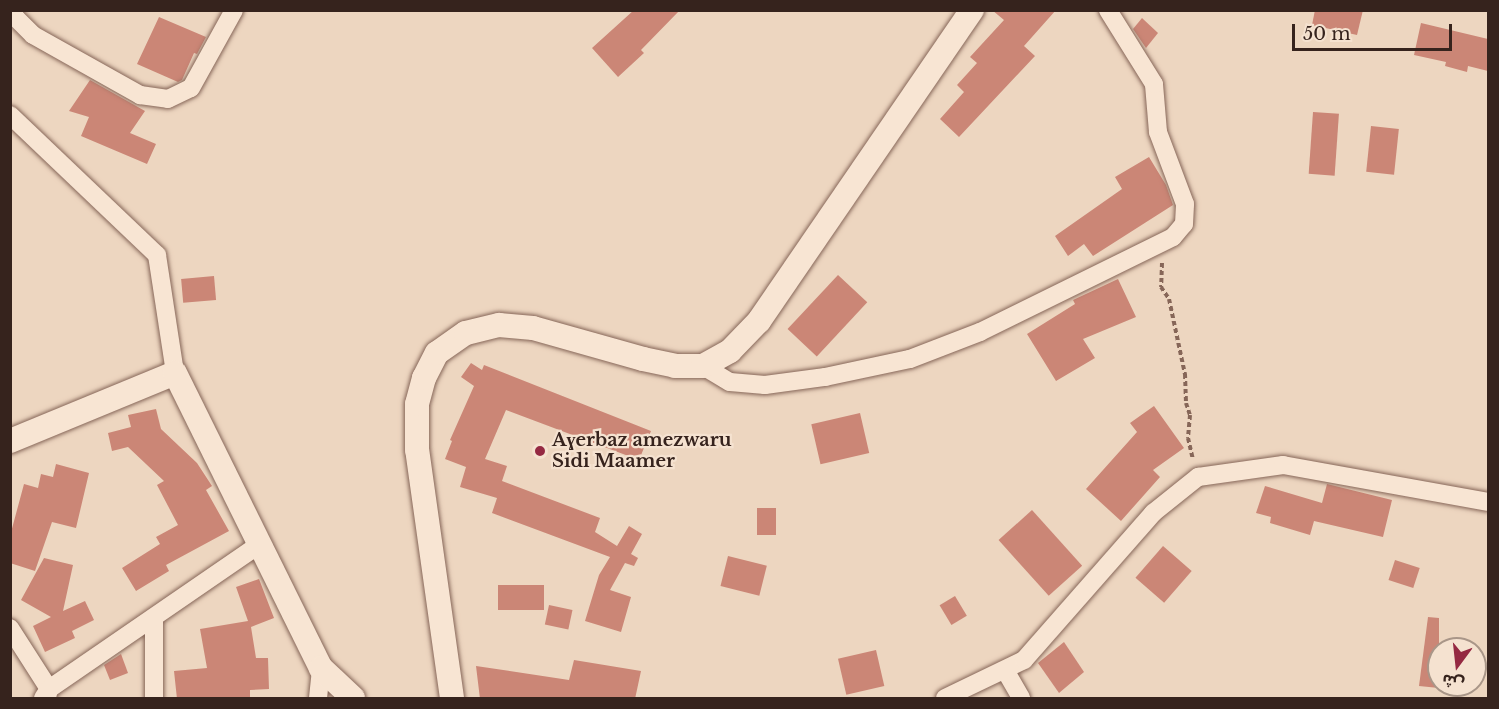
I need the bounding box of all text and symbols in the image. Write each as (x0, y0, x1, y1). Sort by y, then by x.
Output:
scale bar (1295, 12, 1456, 50)
text: 50 m (1303, 23, 1351, 45)
place label: Aɣerbaz amezwaru Sidi Maamer (552, 430, 731, 472)
marker: Aɣerbaz amezwaru Sidi Maamer (533, 444, 547, 458)
north arrow (1427, 637, 1487, 697)
text: ش (1440, 670, 1466, 695)

